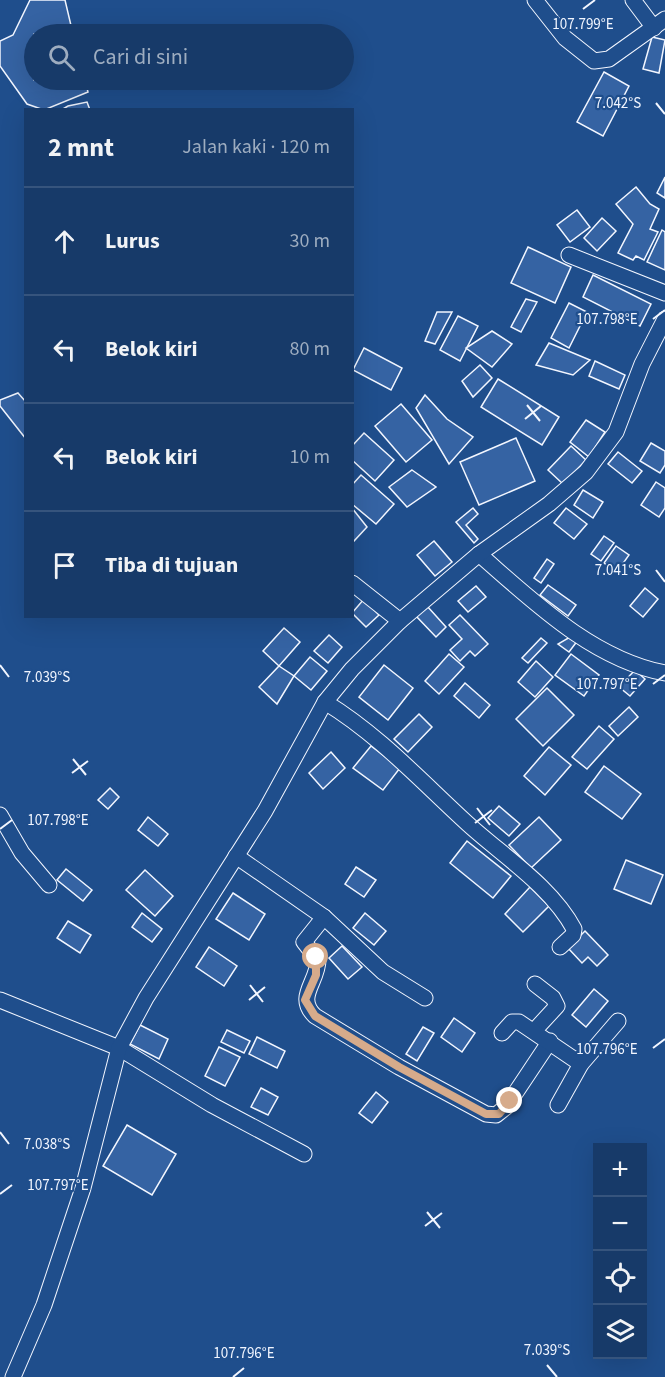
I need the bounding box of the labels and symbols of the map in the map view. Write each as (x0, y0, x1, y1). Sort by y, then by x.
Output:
text: 107.799°E (552, 14, 614, 35)
text: 7.042°S (595, 93, 641, 114)
text: 107.798°E (576, 309, 638, 330)
text: 7.041°S (595, 560, 641, 581)
text: 7.039°S (24, 667, 70, 688)
text: 107.797°E (576, 674, 638, 695)
text: 107.798°E (27, 810, 89, 831)
route start (302, 943, 328, 969)
text: 107.796°E (576, 1039, 638, 1060)
route end (496, 1087, 522, 1113)
text: 7.038°S (24, 1134, 70, 1155)
text: 107.797°E (27, 1175, 89, 1196)
text: 7.039°S (524, 1340, 570, 1361)
text: 107.796°E (213, 1343, 275, 1364)

